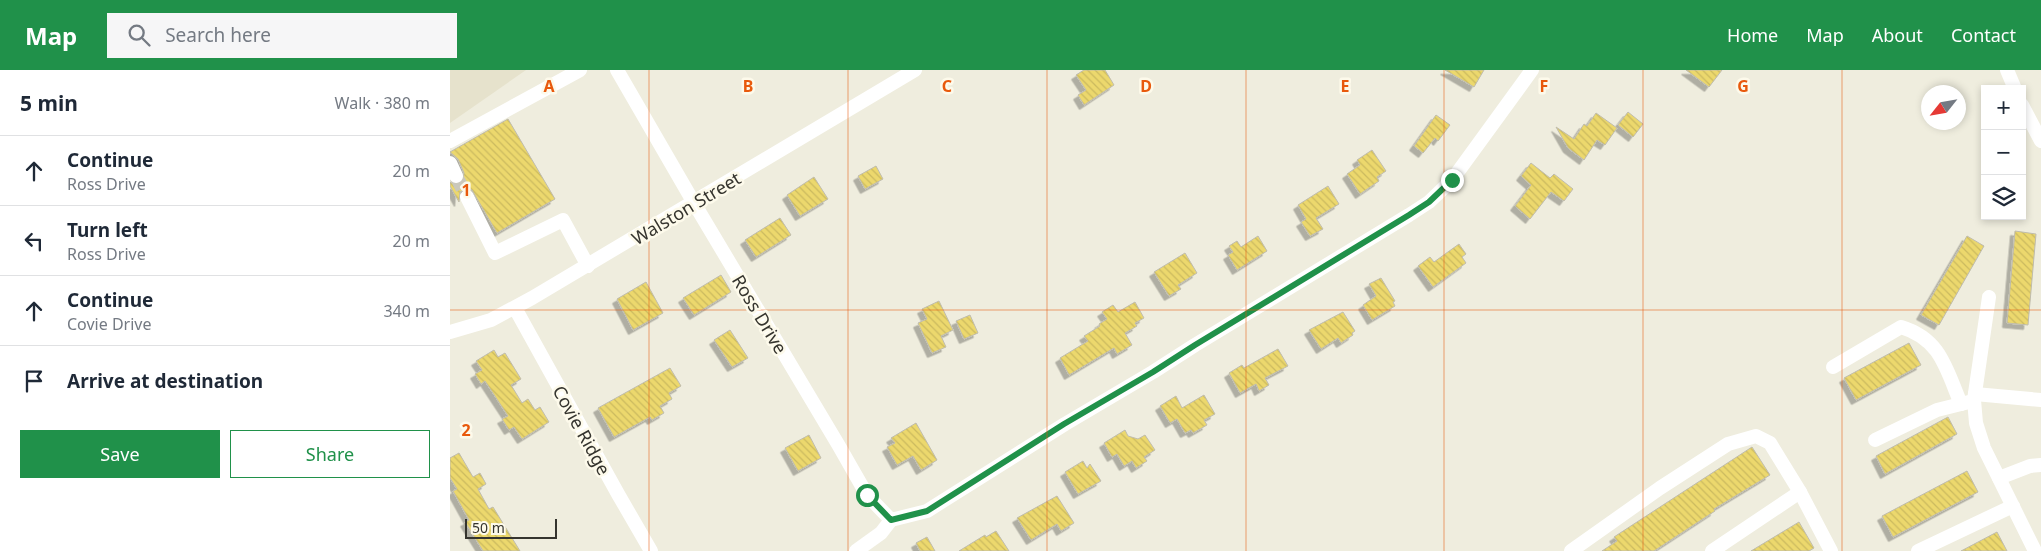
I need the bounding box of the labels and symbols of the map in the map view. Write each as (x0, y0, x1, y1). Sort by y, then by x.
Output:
text: A (543, 75, 555, 97)
text: B (743, 75, 753, 97)
text: C (942, 75, 952, 97)
text: D (1140, 75, 1152, 97)
text: E (1341, 75, 1350, 97)
text: F (1540, 75, 1548, 97)
text: G (1737, 75, 1749, 97)
north arrow (1921, 85, 1966, 130)
street label: Walston Street (627, 166, 745, 250)
route end (1441, 169, 1464, 192)
text: 1 (461, 179, 471, 201)
street label: Ross Drive (727, 270, 793, 358)
street label: Covie Ridge (548, 381, 616, 479)
text: 2 (461, 419, 471, 441)
route start (856, 484, 879, 507)
scale bar (465, 516, 558, 539)

